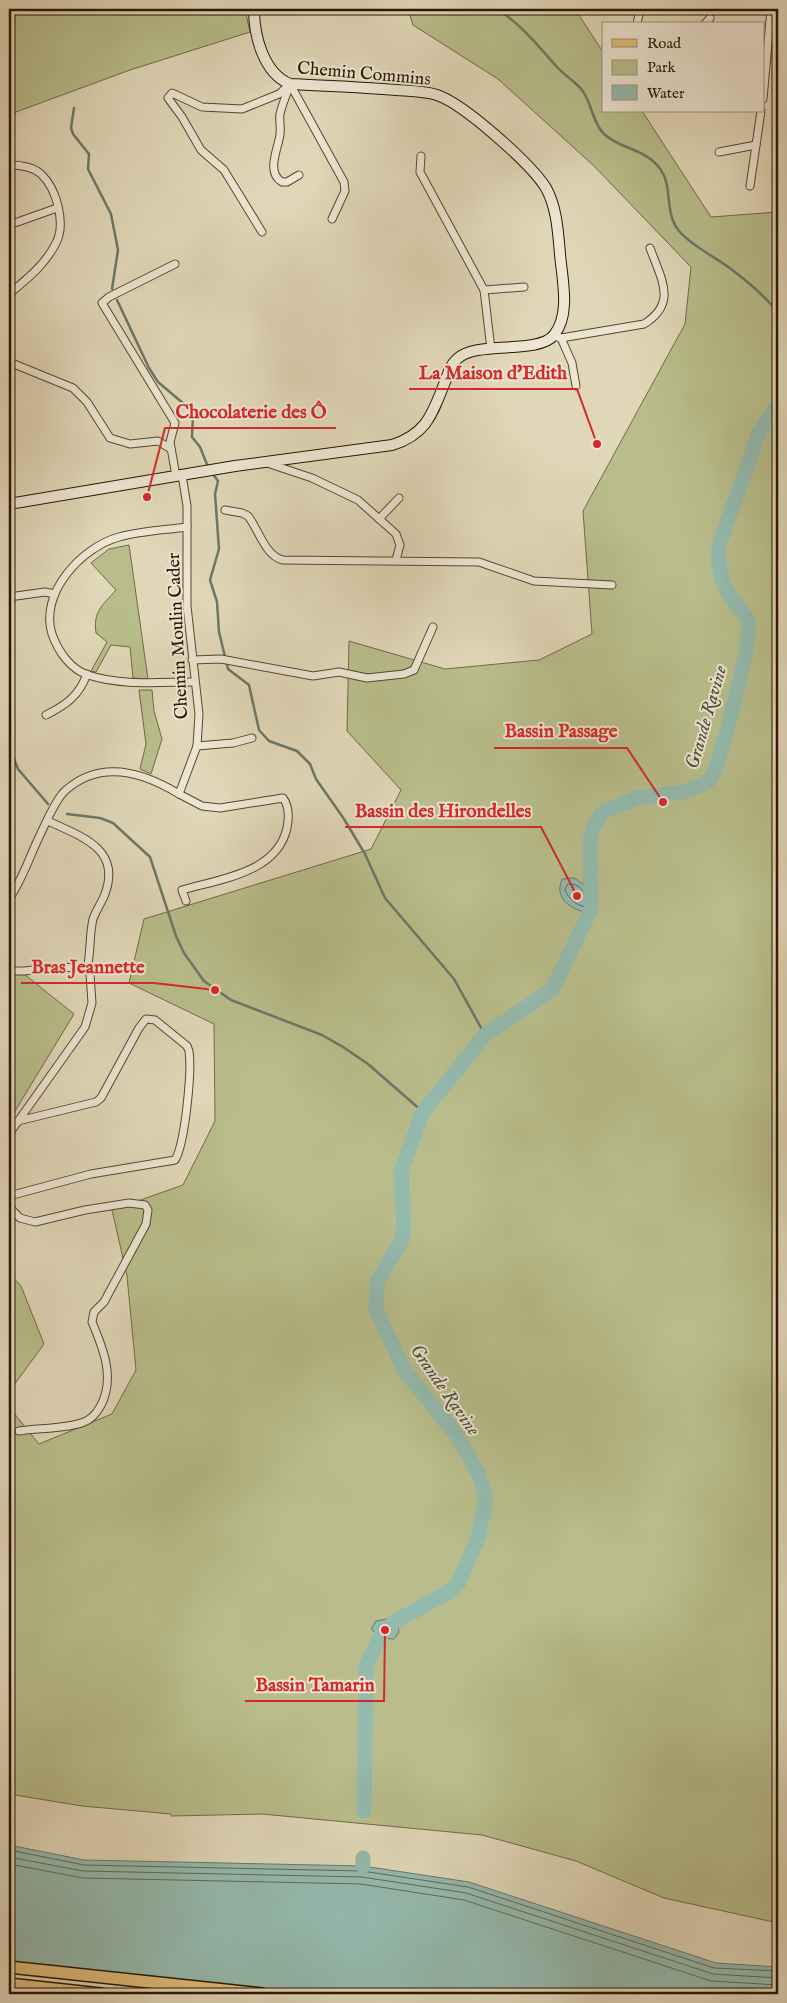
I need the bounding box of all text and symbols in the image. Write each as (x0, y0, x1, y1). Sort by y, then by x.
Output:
legend (602, 22, 764, 112)
text: Road (647, 34, 682, 53)
street label: Chemin Commins (296, 57, 432, 92)
text: Park (647, 58, 677, 77)
text: Water (647, 84, 685, 103)
callout: La Maison d'Edith (409, 355, 577, 389)
text: La Maison d'Edith (419, 362, 568, 386)
callout: Chocolaterie des Ô (165, 394, 336, 428)
text: Chocolaterie des Ô (175, 400, 327, 425)
street label: Chemin Moulin Cader (163, 552, 194, 720)
water label: Grande Ravine (681, 662, 733, 772)
callout: Bassin Passage (494, 714, 627, 748)
text: Bassin Passage (504, 720, 618, 744)
callout: Bassin des Hirondelles (345, 793, 541, 827)
text: Bassin des Hirondelles (355, 800, 532, 824)
callout: Bras Jeannette (21, 949, 154, 983)
text: Bras Jeannette (31, 956, 145, 980)
water label: Grande Ravine (404, 1340, 485, 1441)
callout: Bassin Tamarin (245, 1667, 384, 1701)
text: Bassin Tamarin (255, 1674, 375, 1698)

